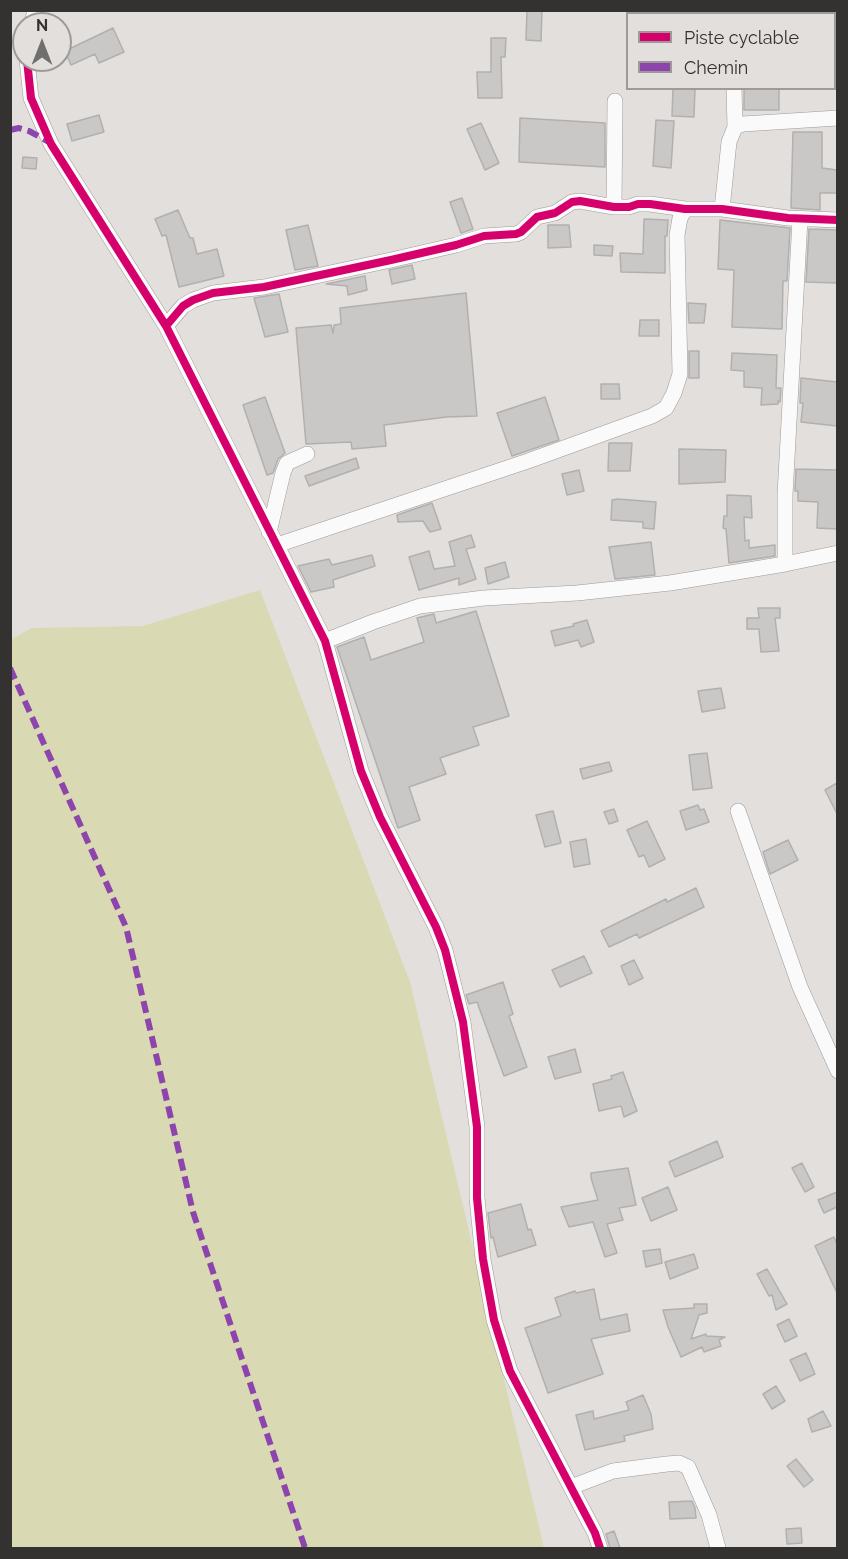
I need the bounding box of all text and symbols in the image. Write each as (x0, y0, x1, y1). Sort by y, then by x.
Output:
north arrow (12, 12, 72, 72)
legend (626, 12, 836, 90)
text: N (36, 16, 48, 35)
text: Piste cyclable (684, 27, 799, 48)
text: Chemin (684, 57, 748, 78)

